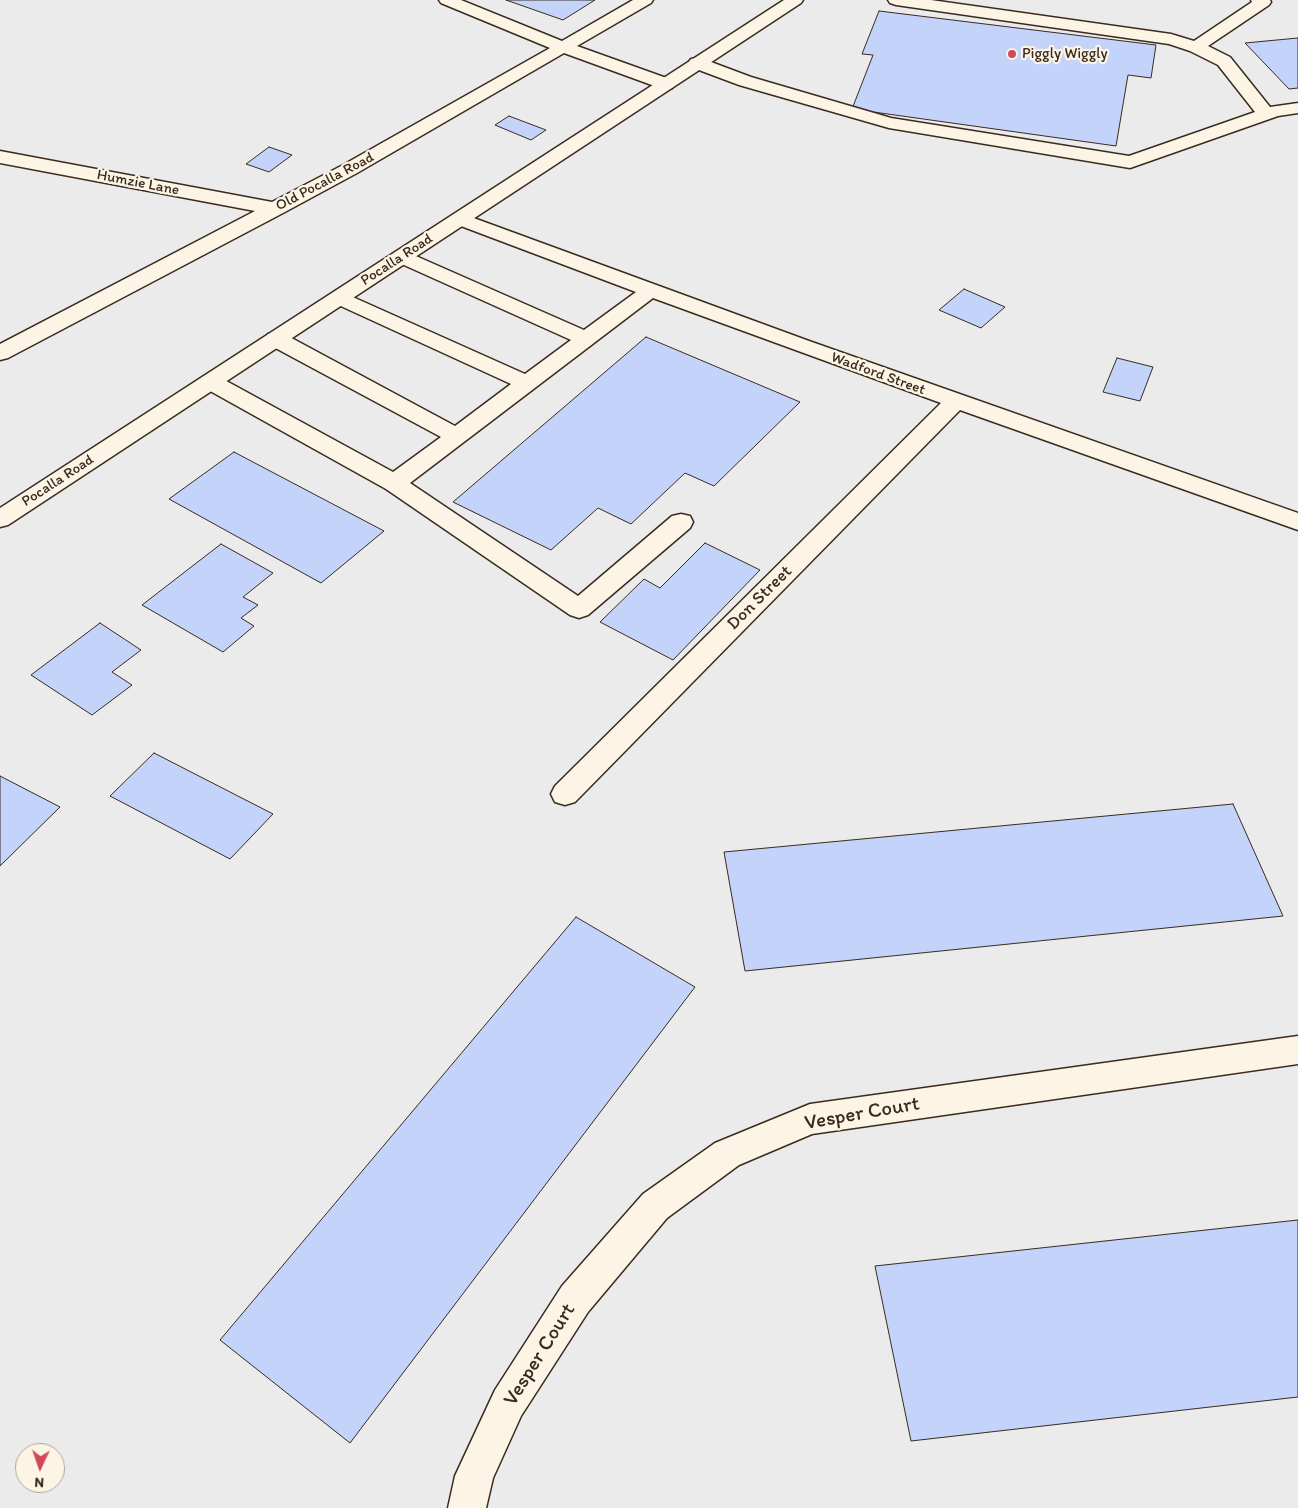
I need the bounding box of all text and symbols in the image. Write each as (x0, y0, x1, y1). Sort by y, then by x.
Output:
place label: Piggly Wiggly (1022, 45, 1108, 63)
marker: Piggly Wiggly (1006, 48, 1018, 60)
street label: Old Pocalla Road (273, 149, 377, 215)
street label: Humzie Lane (95, 166, 181, 200)
street label: Pocalla Road (358, 230, 436, 290)
street label: Wadford Street (828, 349, 928, 399)
street label: Pocalla Road (19, 451, 97, 511)
street label: Don Street (723, 561, 797, 635)
street label: Vesper Court (803, 1092, 921, 1136)
street label: Vesper Court (499, 1299, 581, 1411)
north arrow (15, 1443, 65, 1493)
text: N (34, 1474, 44, 1491)

